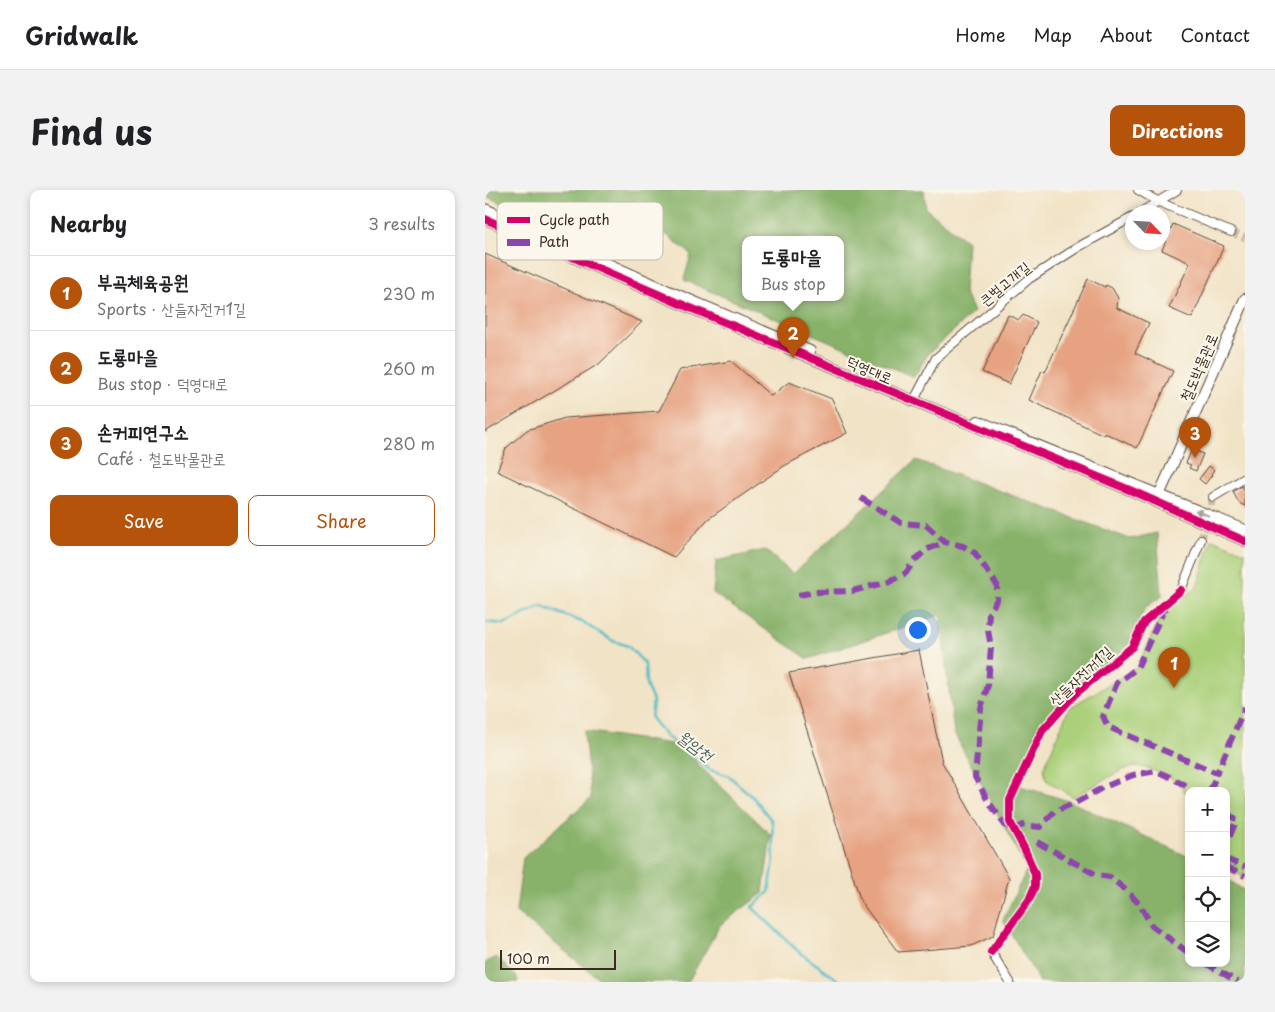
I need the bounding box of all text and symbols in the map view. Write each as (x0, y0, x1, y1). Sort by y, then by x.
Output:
text: Gridwalk (25, 17, 138, 53)
text: Home (955, 21, 1005, 48)
text: Map (1033, 21, 1072, 48)
text: About (1100, 21, 1152, 48)
text: Contact (1180, 21, 1250, 48)
text: Find us (30, 104, 152, 157)
button: Directions (1110, 105, 1245, 156)
legend (497, 202, 663, 260)
north arrow (1125, 205, 1170, 250)
text: Nearby (50, 207, 127, 239)
text: Cycle path (539, 209, 610, 230)
text: 3 results (368, 211, 435, 235)
text: Path (539, 231, 569, 252)
popup (742, 236, 844, 301)
text: 도룡마을 (760, 242, 822, 270)
street label: 큰벌고개길 (973, 255, 1035, 311)
text: 부곡체육공원 (97, 267, 189, 295)
text: Bus stop (760, 271, 826, 295)
text: 1 (62, 281, 70, 305)
text: 230 m (383, 281, 435, 305)
text: Sports · 산들자전거1길 (97, 296, 246, 320)
pin: 2 (777, 317, 809, 358)
street label: 철도박물관로 (1173, 329, 1223, 405)
text: 도룡마을 (97, 342, 158, 370)
street label: 덕영대로 (843, 349, 897, 389)
text: 2 (60, 356, 72, 380)
text: 260 m (383, 356, 435, 380)
text: Bus stop · 덕영대로 (97, 371, 228, 395)
text: 손커피연구소 (97, 417, 189, 445)
pin: 3 (1179, 417, 1211, 458)
text: 3 (61, 431, 71, 455)
text: 280 m (383, 431, 435, 455)
text: Café · 철도박물관로 (97, 446, 226, 470)
button: Save (50, 495, 238, 546)
button: Share (248, 495, 435, 546)
one-way arrow (1195, 508, 1209, 516)
your location (905, 617, 931, 643)
street label: 산들자전거1길 (1043, 640, 1117, 710)
pin: 1 (1158, 647, 1190, 688)
water label: 월암천 (673, 724, 720, 767)
map controls (1185, 787, 1230, 967)
button: + (1185, 787, 1230, 832)
button: − (1185, 832, 1230, 877)
button: locate (1185, 877, 1230, 922)
button: layers (1185, 922, 1230, 967)
scale bar (500, 947, 616, 970)
text: 100 m (507, 948, 550, 969)

